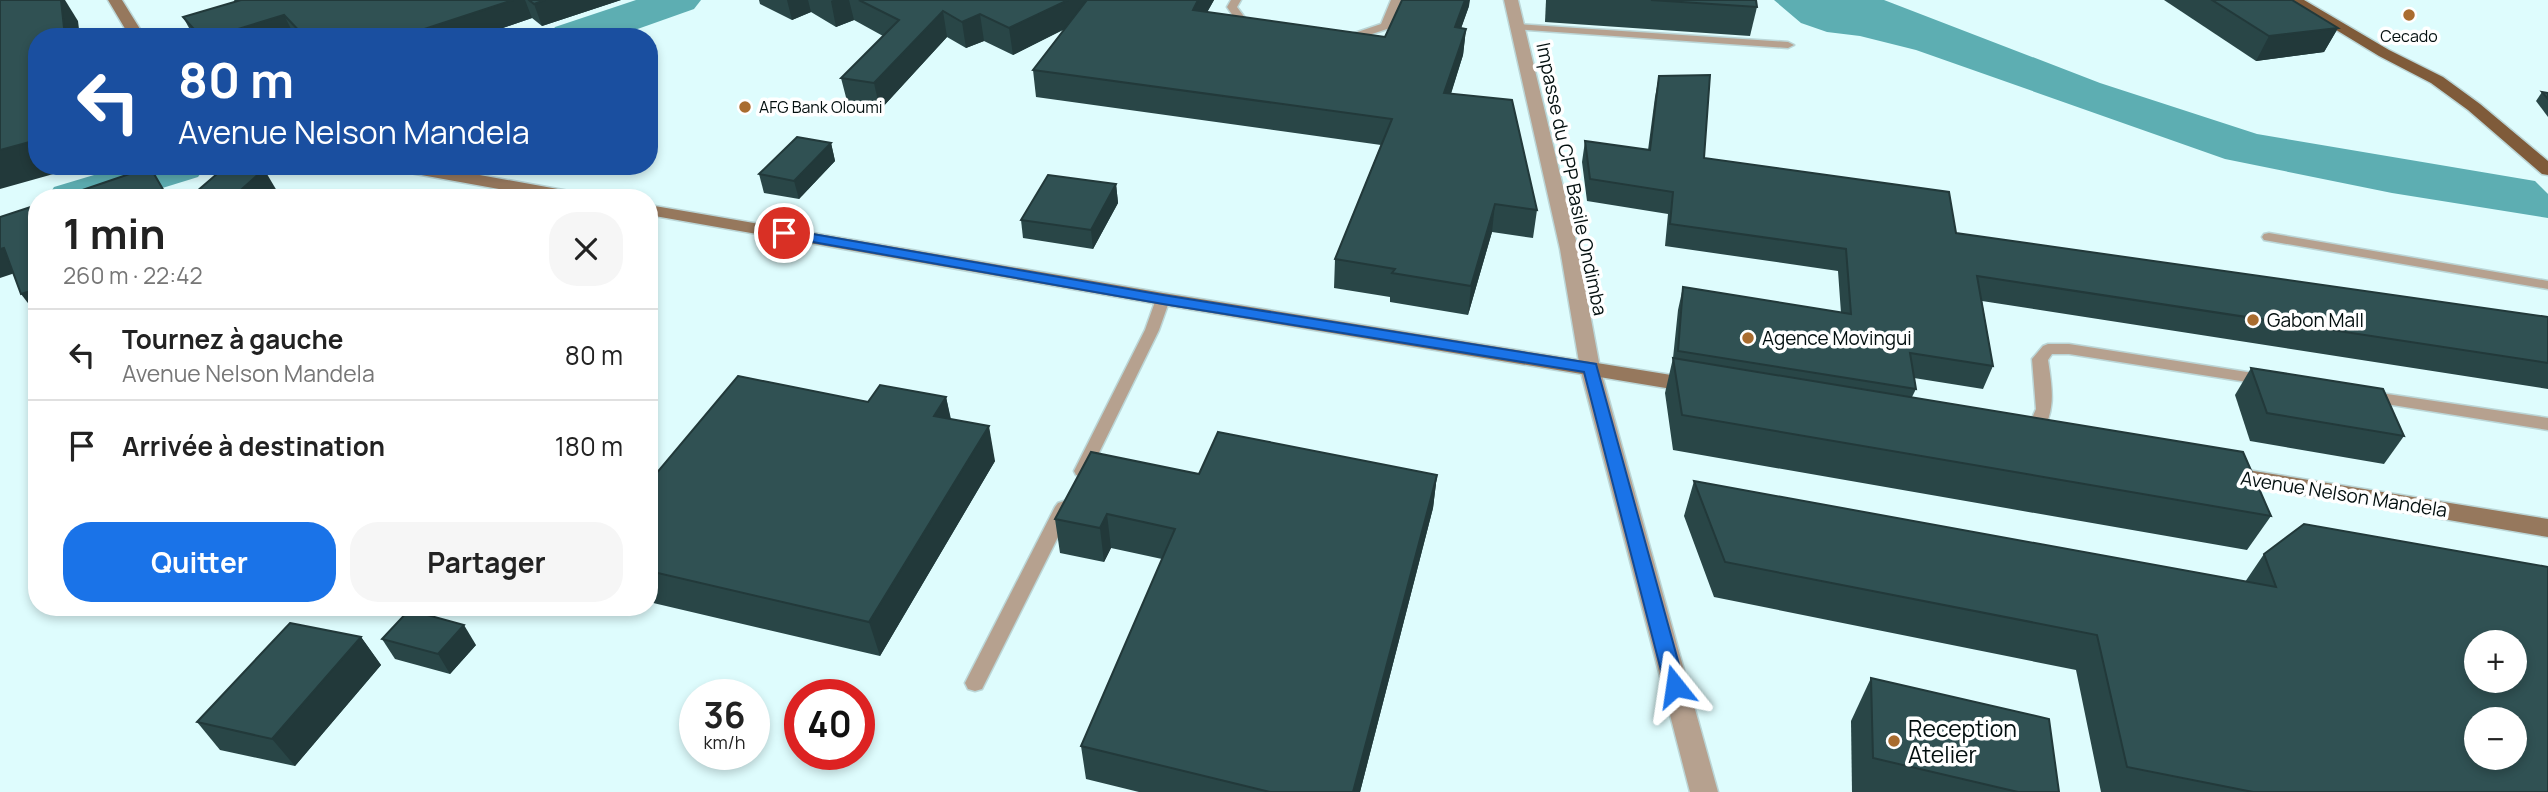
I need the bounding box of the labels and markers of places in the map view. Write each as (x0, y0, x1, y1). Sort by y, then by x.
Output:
marker: Cecado (2401, 7, 2417, 23)
place label: Cecado (2380, 25, 2438, 47)
place label: AFG Bank Oloumi (759, 96, 883, 118)
marker: AFG Bank Oloumi (737, 99, 753, 115)
pin (754, 203, 814, 263)
place label: Gabon Mall (2267, 307, 2364, 333)
marker: Gabon Mall (2245, 312, 2261, 328)
place label: Agence Movingui (1762, 325, 1912, 351)
marker: Agence Movingui (1740, 330, 1756, 346)
place label: Reception Atelier (1908, 712, 2017, 770)
marker: Reception Atelier (1886, 733, 1902, 749)

